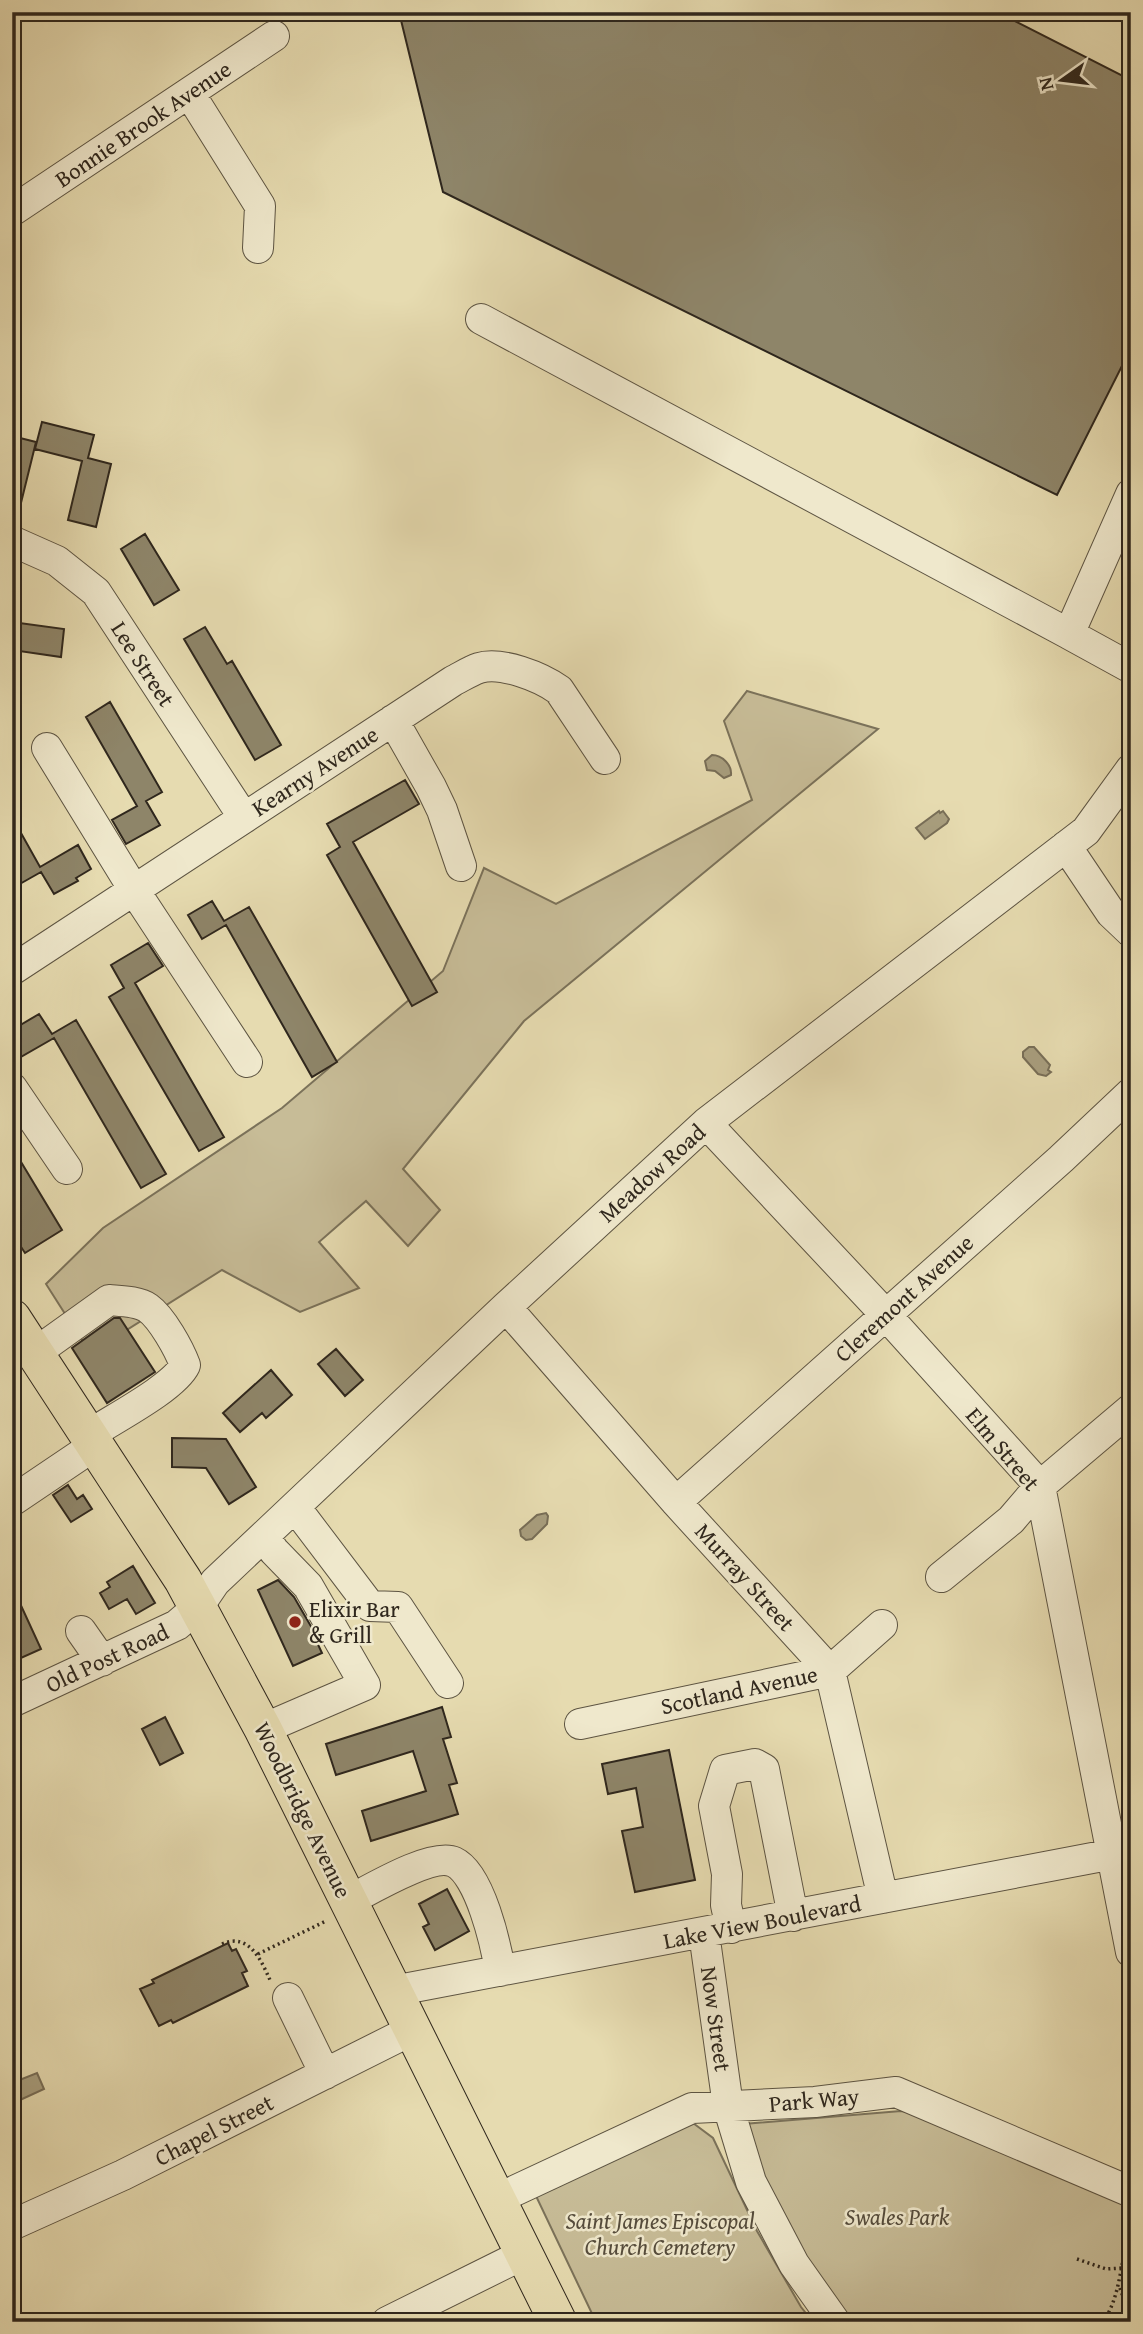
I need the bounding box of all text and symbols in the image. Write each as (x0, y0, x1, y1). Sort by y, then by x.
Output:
north arrow (1028, 46, 1098, 116)
street label: Bonnie Brook Avenue (48, 52, 237, 195)
text: N (1030, 74, 1061, 94)
street label: Lee Street (103, 614, 183, 713)
street label: Kearny Avenue (245, 717, 384, 824)
street label: Meadow Road (591, 1115, 713, 1230)
street label: Cleremont Avenue (827, 1226, 980, 1369)
street label: Elm Street (959, 1400, 1048, 1498)
street label: Murray Street (688, 1515, 803, 1638)
place label: Elixir Bar & Grill (309, 1592, 400, 1651)
street label: Old Post Road (40, 1614, 174, 1700)
marker: Elixir Bar & Grill (287, 1614, 303, 1630)
street label: Scotland Avenue (657, 1657, 820, 1722)
street label: Woodbridge Avenue (246, 1716, 360, 1904)
street label: Lake View Boulevard (660, 1886, 864, 1957)
street label: Now Street (693, 1964, 740, 2074)
street label: Park Way (767, 2079, 861, 2120)
street label: Chapel Street (149, 2086, 279, 2174)
park label: Swales Park (845, 2200, 950, 2233)
park label: Saint James Episcopal Church Cemetery (565, 2204, 755, 2263)

